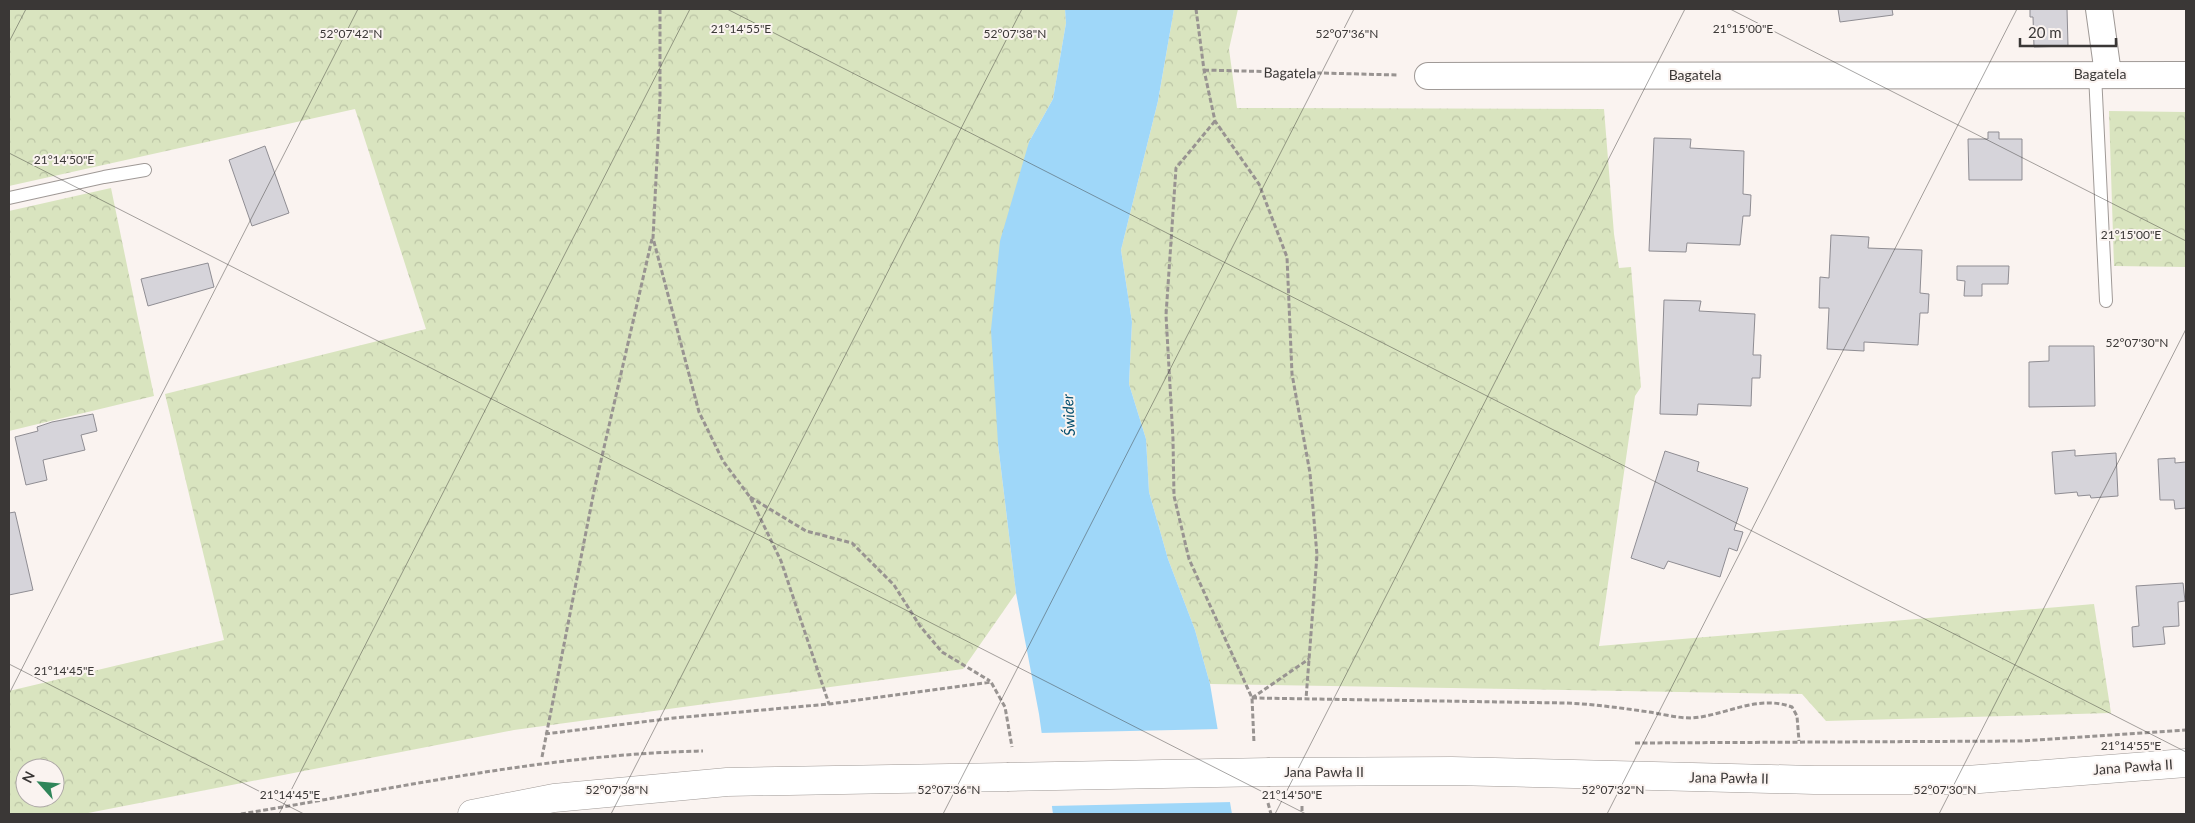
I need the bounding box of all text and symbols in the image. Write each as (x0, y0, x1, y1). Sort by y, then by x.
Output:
scale bar (2020, 15, 2116, 47)
text: 21°14'55"E (711, 21, 771, 36)
text: 21°15'00"E (1713, 21, 1773, 36)
text: 20 m (2028, 23, 2062, 41)
text: 52°07'42"N (320, 26, 382, 41)
text: 52°07'38"N (984, 26, 1046, 41)
text: 52°07'36"N (1316, 26, 1378, 41)
street label: Bagatela (1264, 64, 1317, 81)
street label: Bagatela (2074, 65, 2126, 82)
street label: Bagatela (1669, 66, 1721, 83)
text: 21°14'50"E (34, 152, 94, 167)
text: 21°15'00"E (2101, 227, 2161, 242)
text: 52°07'30"N (2106, 335, 2168, 350)
water label: Świder (1058, 393, 1078, 436)
text: 21°14'45"E (34, 663, 94, 678)
text: 21°14'55"E (2101, 738, 2161, 753)
street label: Jana Pawła II (2093, 755, 2173, 778)
north arrow (15, 758, 65, 808)
street label: Jana Pawła II (1284, 763, 1364, 780)
text: N (18, 768, 38, 786)
street label: Jana Pawła II (1689, 768, 1769, 787)
text: 52°07'38"N (586, 782, 648, 797)
text: 52°07'36"N (918, 782, 980, 797)
text: 52°07'32"N (1582, 782, 1644, 797)
text: 52°07'30"N (1914, 782, 1976, 797)
text: 21°14'45"E (260, 787, 320, 802)
text: 21°14'50"E (1262, 787, 1322, 802)

